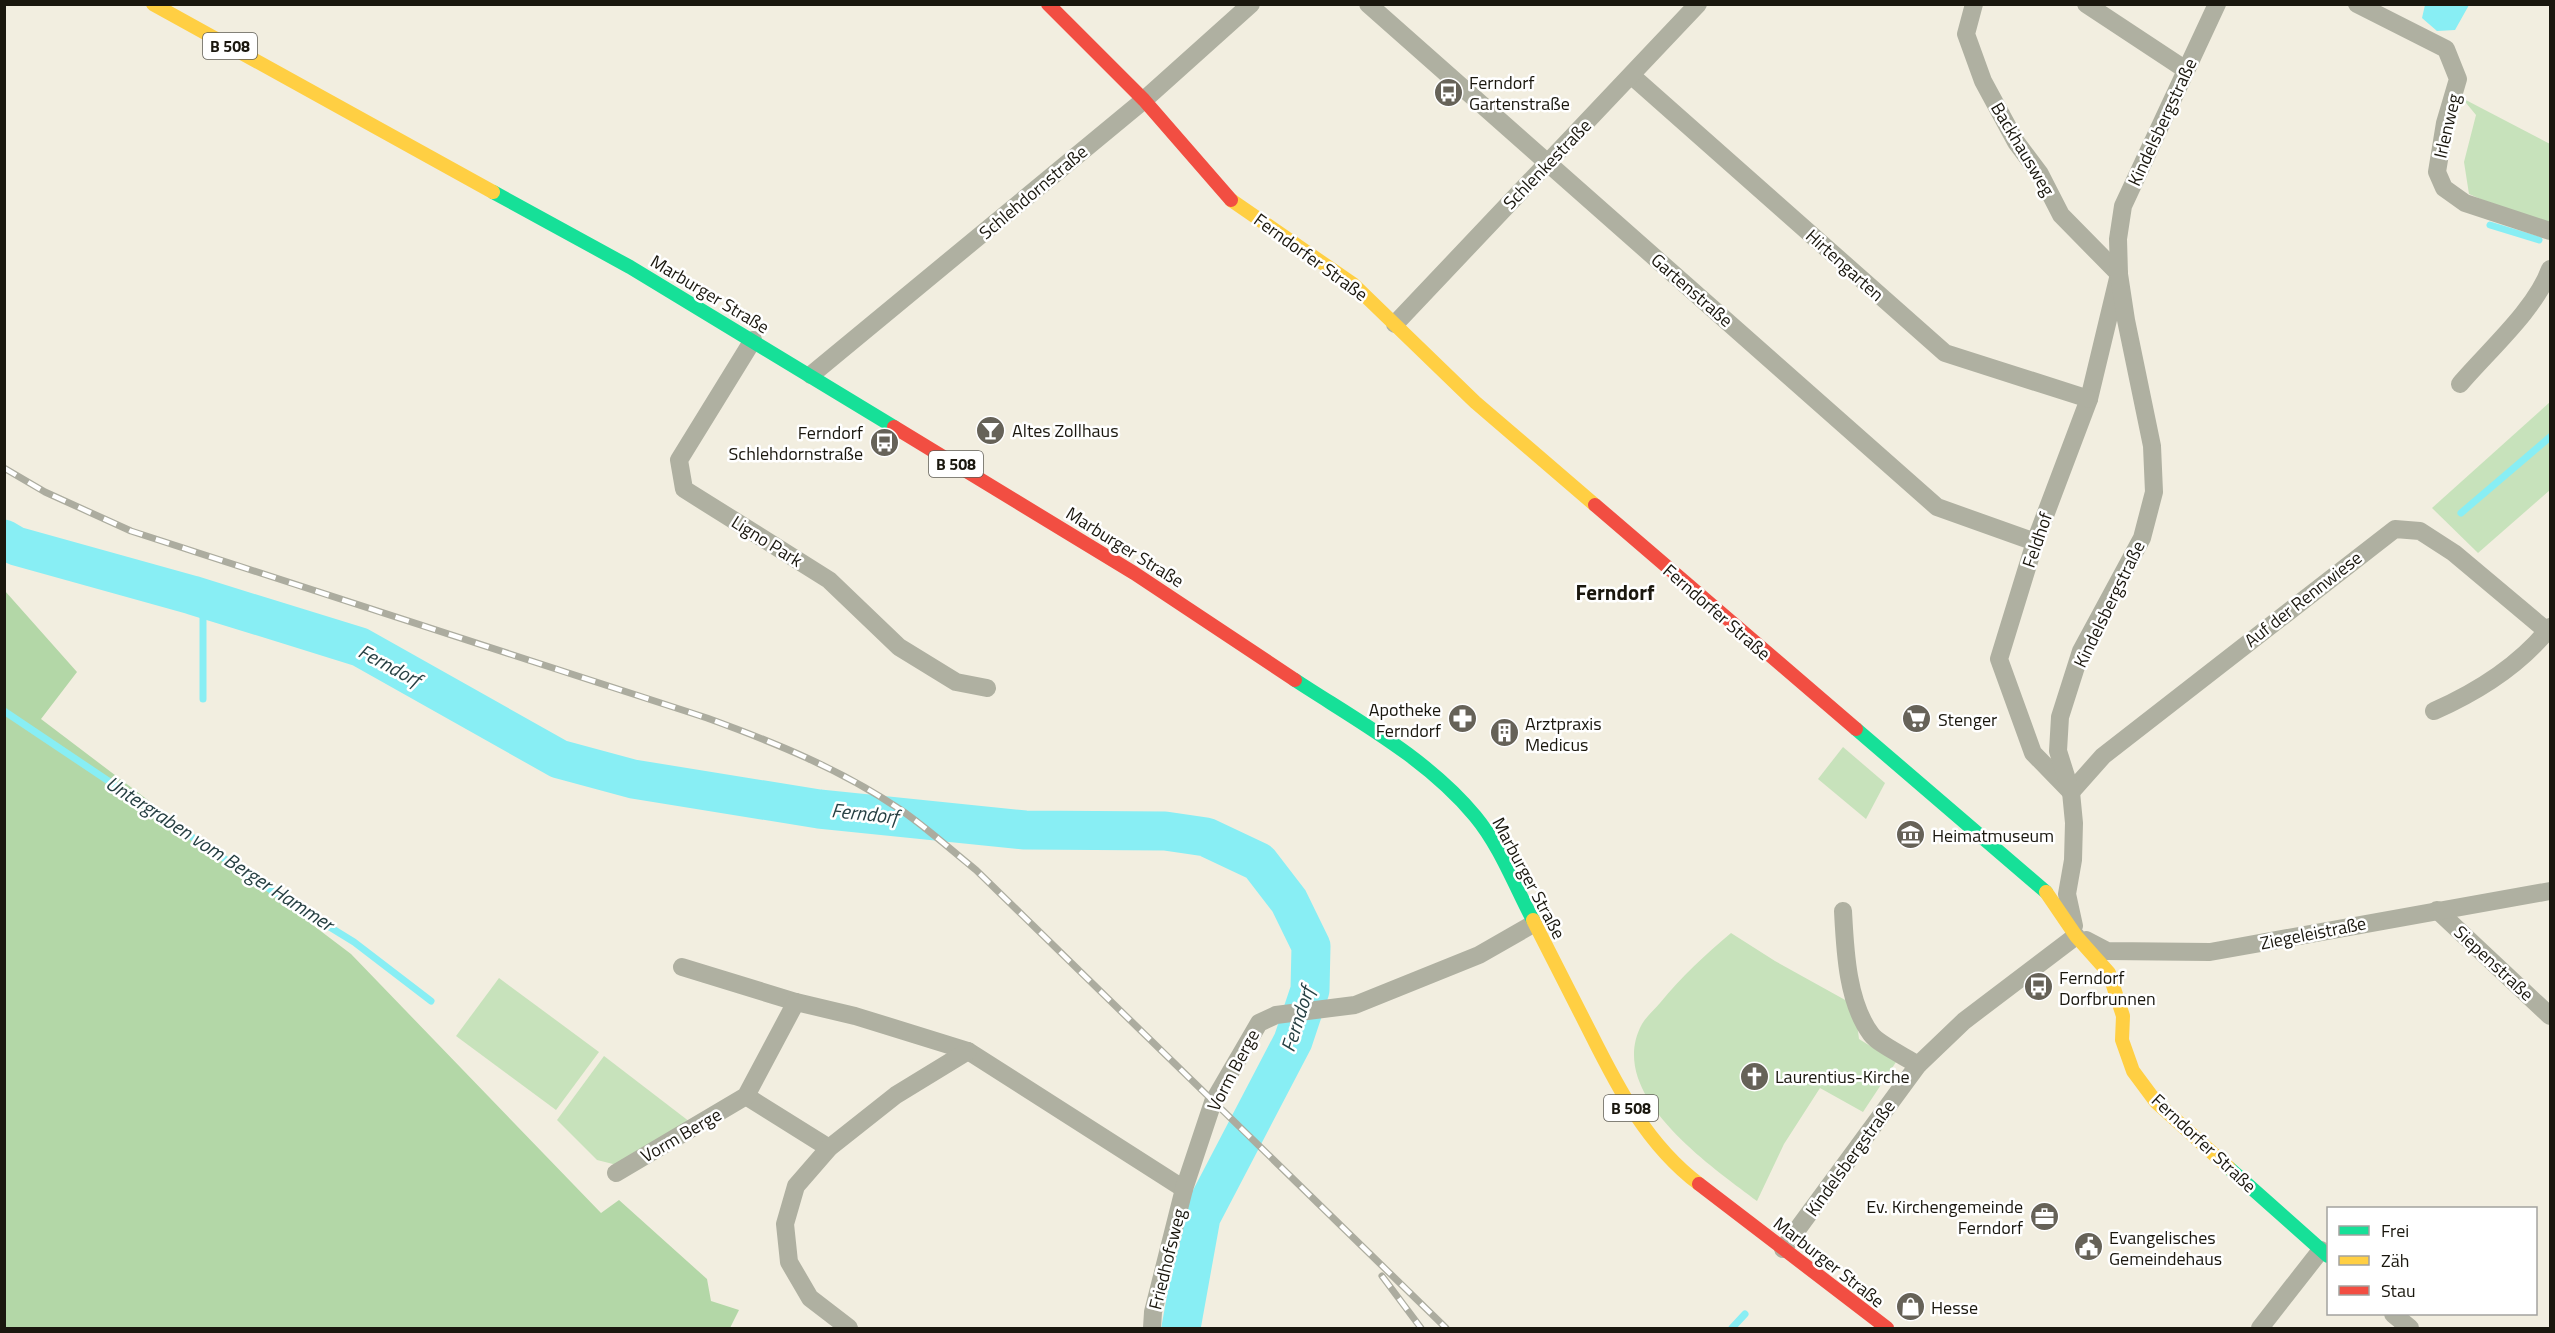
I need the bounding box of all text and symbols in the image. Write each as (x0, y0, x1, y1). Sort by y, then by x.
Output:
road number: B 508 (203, 33, 257, 59)
street label: Kindelsbergstraße (2121, 54, 2203, 190)
place label: Ferndorf Gartenstraße (1469, 69, 1570, 117)
bus stop icon: Ferndorf Gartenstraße (1432, 76, 1464, 108)
street label: Irlenweg (2426, 91, 2468, 161)
street label: Backhausweg (1984, 97, 2062, 201)
street label: Schlenkestraße (1497, 113, 1597, 215)
street label: Schlehdornstraße (973, 138, 1093, 246)
street label: Ferndorfer Straße (1248, 206, 1374, 308)
street label: Hirtengarten (1800, 223, 1890, 307)
street label: Gartenstraße (1645, 247, 1739, 333)
street label: Marburger Straße (645, 248, 775, 340)
bar icon: Altes Zollhaus (975, 414, 1007, 446)
place label: Altes Zollhaus (1012, 417, 1119, 444)
place label: Ferndorf Schlehdornstraße (729, 419, 863, 467)
bus stop icon: Ferndorf Schlehdornstraße (868, 426, 900, 458)
road number: B 508 (929, 451, 983, 477)
street label: Marburger Straße (1061, 500, 1189, 594)
street label: Ligno Park (726, 509, 808, 574)
street label: Feldhof (2015, 509, 2059, 571)
street label: Kindelsbergstraße (2067, 536, 2151, 672)
street label: Auf der Rennwiese (2239, 545, 2367, 653)
street label: Ferndorfer Straße (1657, 558, 1777, 666)
district label: Ferndorf (1576, 576, 1655, 608)
water label: Ferndorf (353, 636, 430, 696)
place label: Apotheke Ferndorf (1369, 696, 1441, 744)
pharmacy icon: Apotheke Ferndorf (1446, 703, 1478, 735)
supermarket icon: Stenger (1901, 703, 1933, 735)
place label: Stenger (1938, 706, 1997, 733)
place label: Arztpraxis Medicus (1525, 710, 1602, 758)
building icon: Arztpraxis Medicus (1488, 717, 1520, 749)
water label: Untergraben vom Berger Hammer (100, 767, 342, 940)
water label: Ferndorf (830, 794, 904, 832)
street label: Marburger Straße (1485, 812, 1573, 944)
museum icon: Heimatmuseum (1895, 819, 1927, 851)
place label: Heimatmuseum (1932, 822, 2054, 849)
street label: Ziegeleistraße (2258, 909, 2368, 957)
street label: Siepenstraße (2448, 919, 2540, 1007)
place label: Ferndorf Dorfbrunnen (2059, 964, 2156, 1012)
bus stop icon: Ferndorf Dorfbrunnen (2022, 971, 2054, 1003)
water label: Ferndorf (1272, 979, 1323, 1056)
street label: Vorm Berge (1200, 1024, 1266, 1116)
church icon: Laurentius-Kirche (1738, 1060, 1770, 1092)
place label: Laurentius-Kirche (1775, 1063, 1910, 1090)
street label: Ferndorfer Straße (2145, 1087, 2263, 1199)
street label: Kindelsbergstraße (1798, 1094, 1902, 1222)
road number: B 508 (1604, 1095, 1658, 1121)
street label: Vorm Berge (636, 1101, 726, 1169)
place label: Ev. Kirchengemeinde Ferndorf (1866, 1193, 2023, 1241)
office icon: Ev. Kirchengemeinde Ferndorf (2028, 1200, 2060, 1232)
street label: Friedhofsweg (1141, 1206, 1193, 1312)
legend (2327, 1207, 2537, 1315)
street label: Marburger Straße (1768, 1210, 1890, 1314)
text: Frei (2381, 1217, 2409, 1244)
place label: Evangelisches Gemeindehaus (2109, 1224, 2222, 1272)
public building icon: Evangelisches Gemeindehaus (2072, 1231, 2104, 1263)
text: Zäh (2381, 1247, 2409, 1274)
text: Stau (2381, 1277, 2416, 1304)
shop icon: Hesse (1894, 1291, 1926, 1323)
place label: Hesse (1931, 1294, 1978, 1321)

